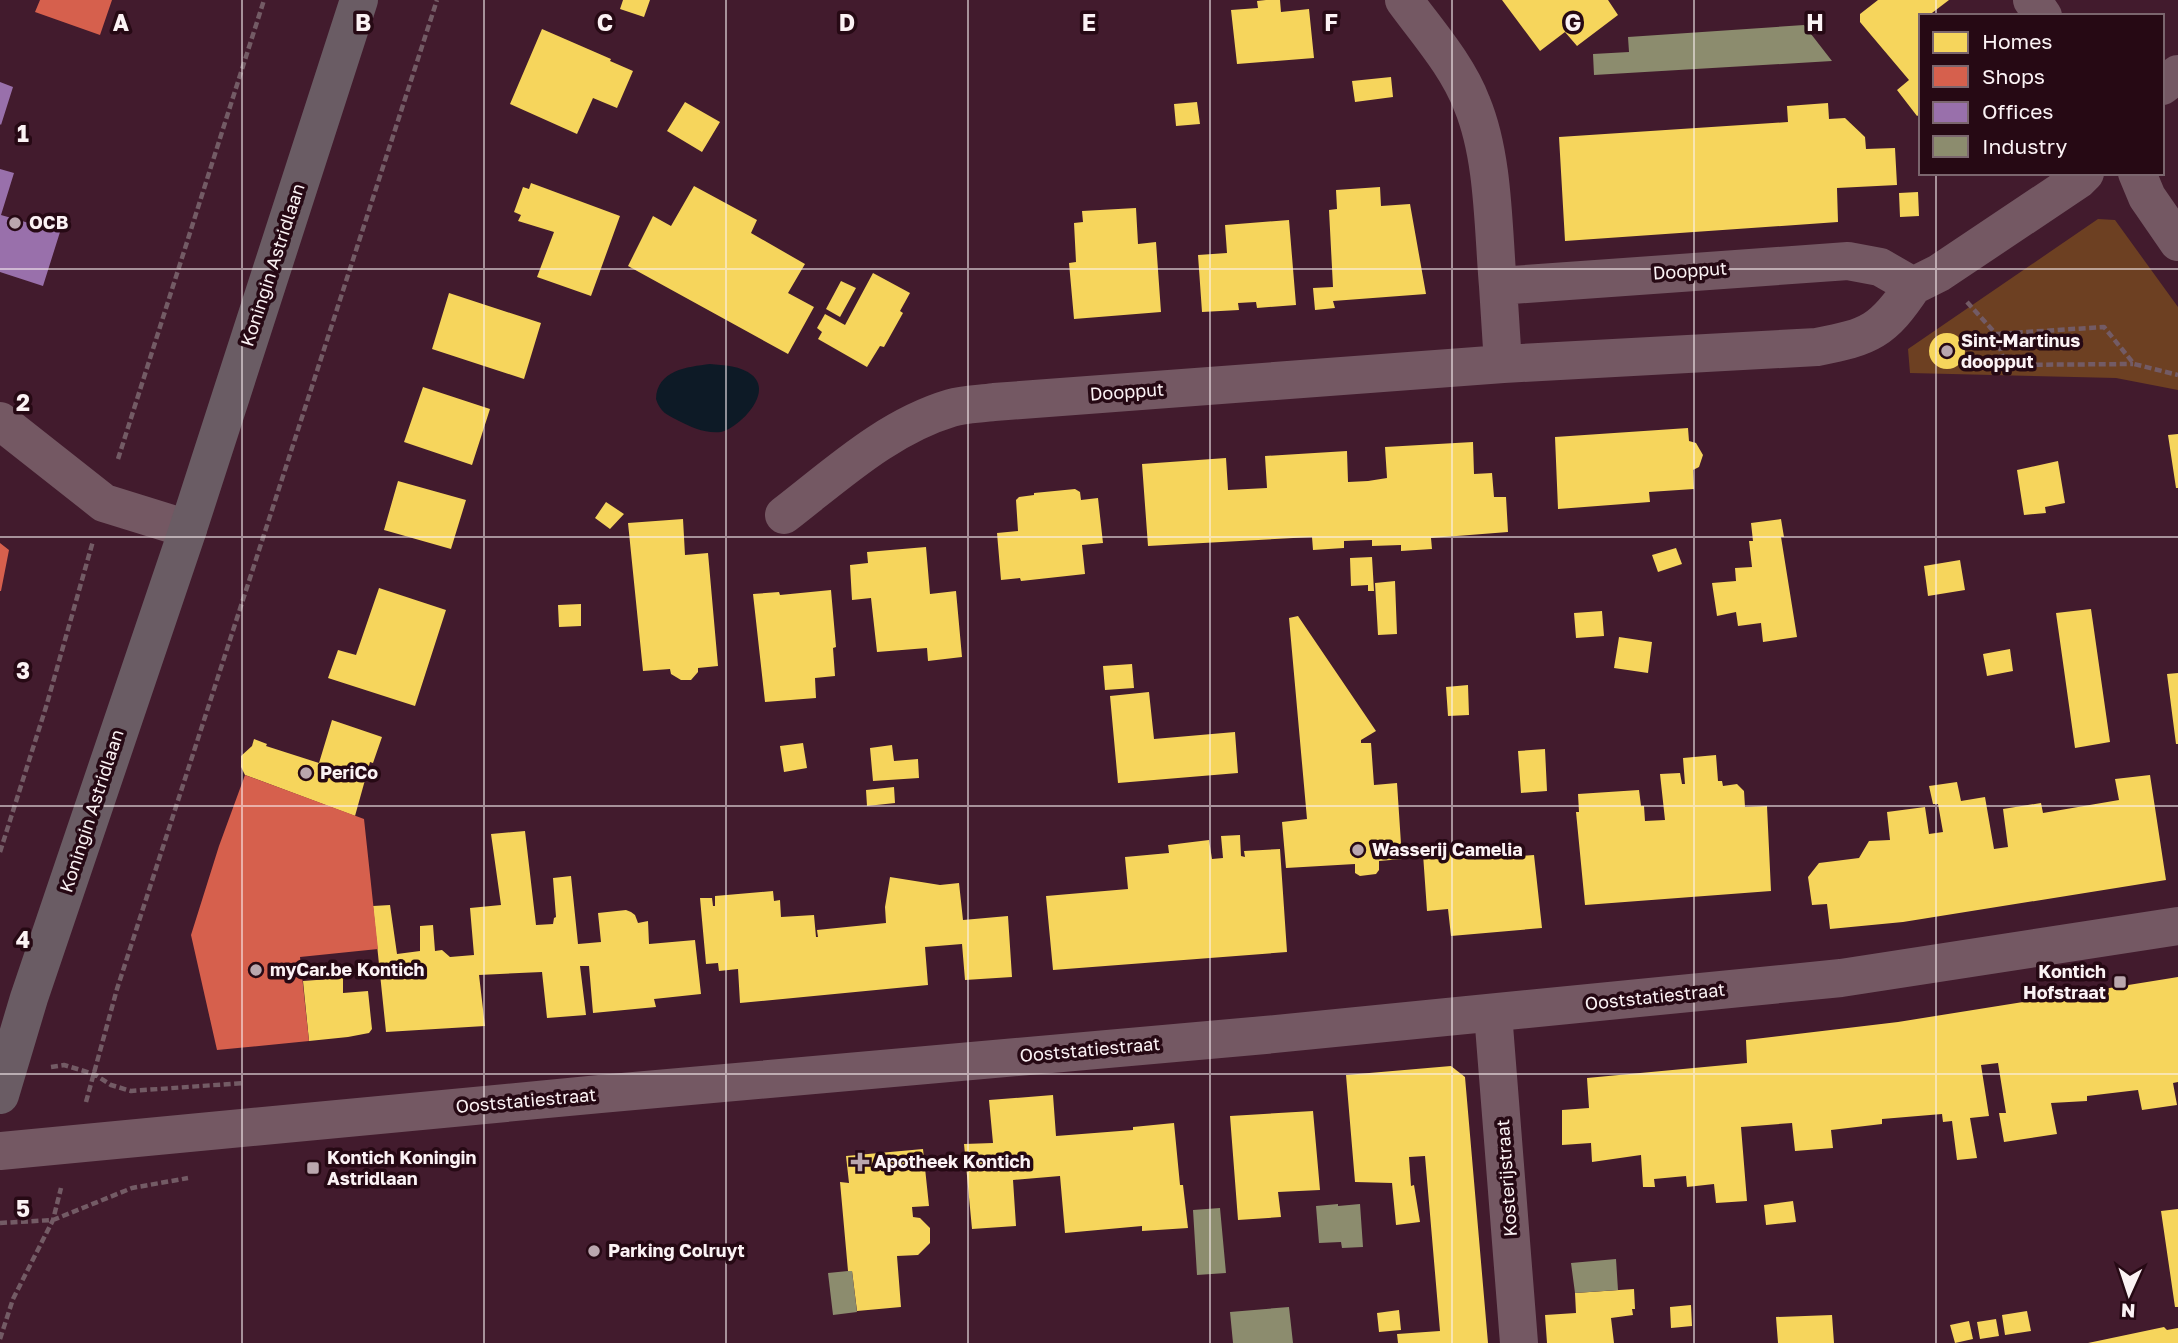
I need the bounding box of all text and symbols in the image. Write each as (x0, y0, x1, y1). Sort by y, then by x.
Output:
text: A (113, 8, 130, 36)
text: B (355, 8, 371, 36)
text: C (597, 8, 613, 36)
text: D (839, 8, 855, 36)
text: E (1082, 8, 1096, 36)
text: F (1324, 8, 1338, 36)
text: G (1565, 8, 1581, 36)
text: H (1806, 8, 1824, 36)
legend (1919, 14, 2164, 175)
text: Homes (1982, 28, 2052, 54)
text: Shops (1982, 63, 2045, 89)
text: Offices (1982, 98, 2053, 124)
text: 1 (17, 119, 29, 147)
text: Industry (1982, 133, 2067, 159)
street label: Koningin Astridlaan (235, 180, 309, 349)
place label: OCB (29, 211, 69, 233)
marker: OCB (7, 215, 23, 231)
street label: Doopput (1652, 256, 1728, 284)
place label: Sint-Martinus doopput (1961, 329, 2080, 372)
marker: Sint-Martinus doopput (1939, 343, 1955, 359)
street label: Doopput (1089, 377, 1165, 405)
text: 2 (16, 388, 30, 416)
text: 3 (16, 656, 30, 684)
street label: Koningin Astridlaan (54, 726, 128, 895)
place label: PeriCo (320, 761, 378, 783)
marker: PeriCo (298, 765, 314, 781)
place label: Wasserij Camelia (1372, 838, 1523, 860)
marker: Wasserij Camelia (1350, 842, 1366, 858)
text: 4 (16, 925, 30, 953)
place label: myCar.be Kontich (270, 958, 424, 980)
place label: Kontich Hofstraat (2023, 960, 2106, 1003)
marker: myCar.be Kontich (248, 962, 264, 978)
marker: Kontich Hofstraat (2112, 974, 2128, 990)
street label: Ooststatiestraat (1584, 978, 1726, 1014)
street label: Ooststatiestraat (1019, 1032, 1161, 1066)
street label: Ooststatiestraat (455, 1083, 597, 1117)
street label: Kosterijstraat (1491, 1119, 1521, 1238)
place label: Kontich Koningin Astridlaan (327, 1146, 476, 1189)
place label: Apotheek Kontich (874, 1150, 1031, 1172)
marker: Apotheek Kontich (852, 1154, 868, 1170)
marker: Kontich Koningin Astridlaan (305, 1160, 321, 1176)
text: 5 (16, 1194, 30, 1222)
place label: Parking Colruyt (608, 1239, 745, 1261)
marker: Parking Colruyt (586, 1243, 602, 1259)
north arrow (2094, 1259, 2164, 1329)
text: N (2120, 1300, 2136, 1323)

